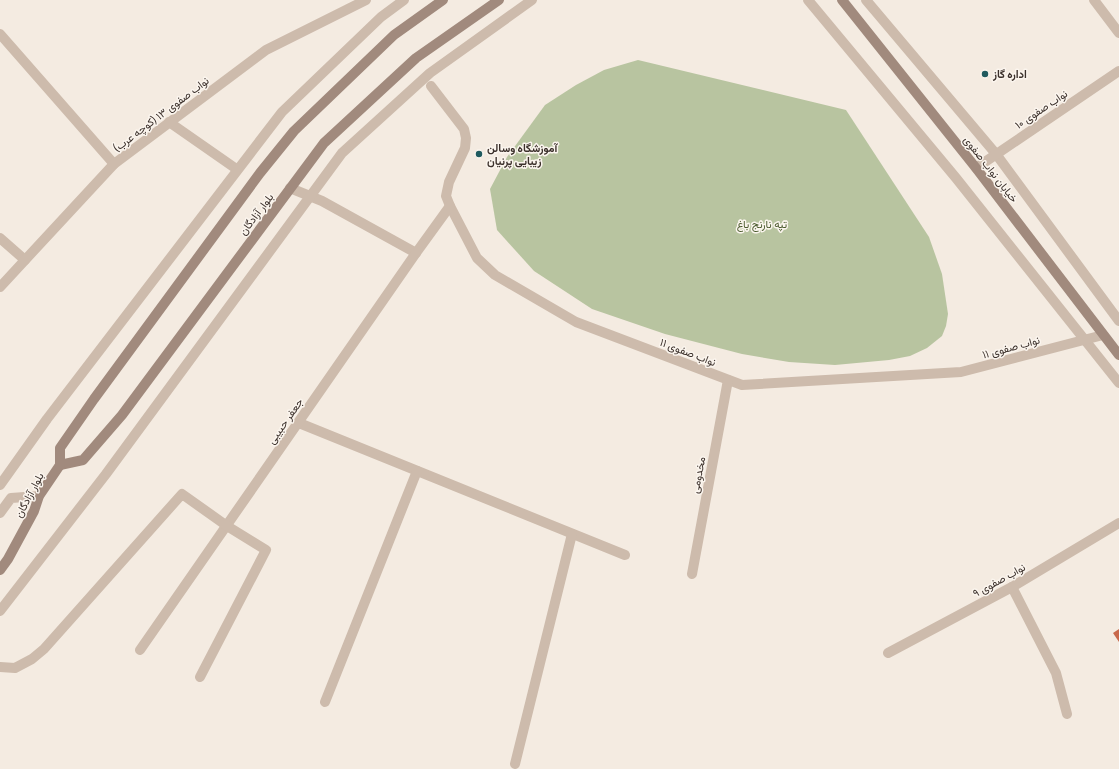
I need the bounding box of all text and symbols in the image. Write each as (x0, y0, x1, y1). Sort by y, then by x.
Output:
place label: اداره گاز (992, 68, 1027, 81)
marker: اداره گاز (980, 69, 990, 79)
street label: نواب صفوی ۱۳ (کوچه عرب) (111, 74, 212, 155)
street label: نواب صفوی ۱۰ (1013, 87, 1070, 132)
street label: خیابان نواب صفوی (961, 134, 1021, 205)
place label: آموزشگاه وسالن زیبایی پرنیان (487, 142, 558, 169)
marker: آموزشگاه وسالن زیبایی پرنیان (474, 149, 484, 159)
street label: بلوار آزادگان (236, 191, 276, 238)
park label: تپه نارنج باغ (737, 218, 788, 232)
street label: نواب صفوی ۱۱ (981, 334, 1041, 361)
street label: نواب صفوی ۱۱ (658, 336, 718, 369)
street label: جعفر حبیبی (265, 396, 306, 447)
street label: مخدومی (689, 455, 708, 495)
street label: بلوار آزادگان (12, 471, 47, 520)
street label: نواب صفوی ۹ (971, 561, 1028, 600)

